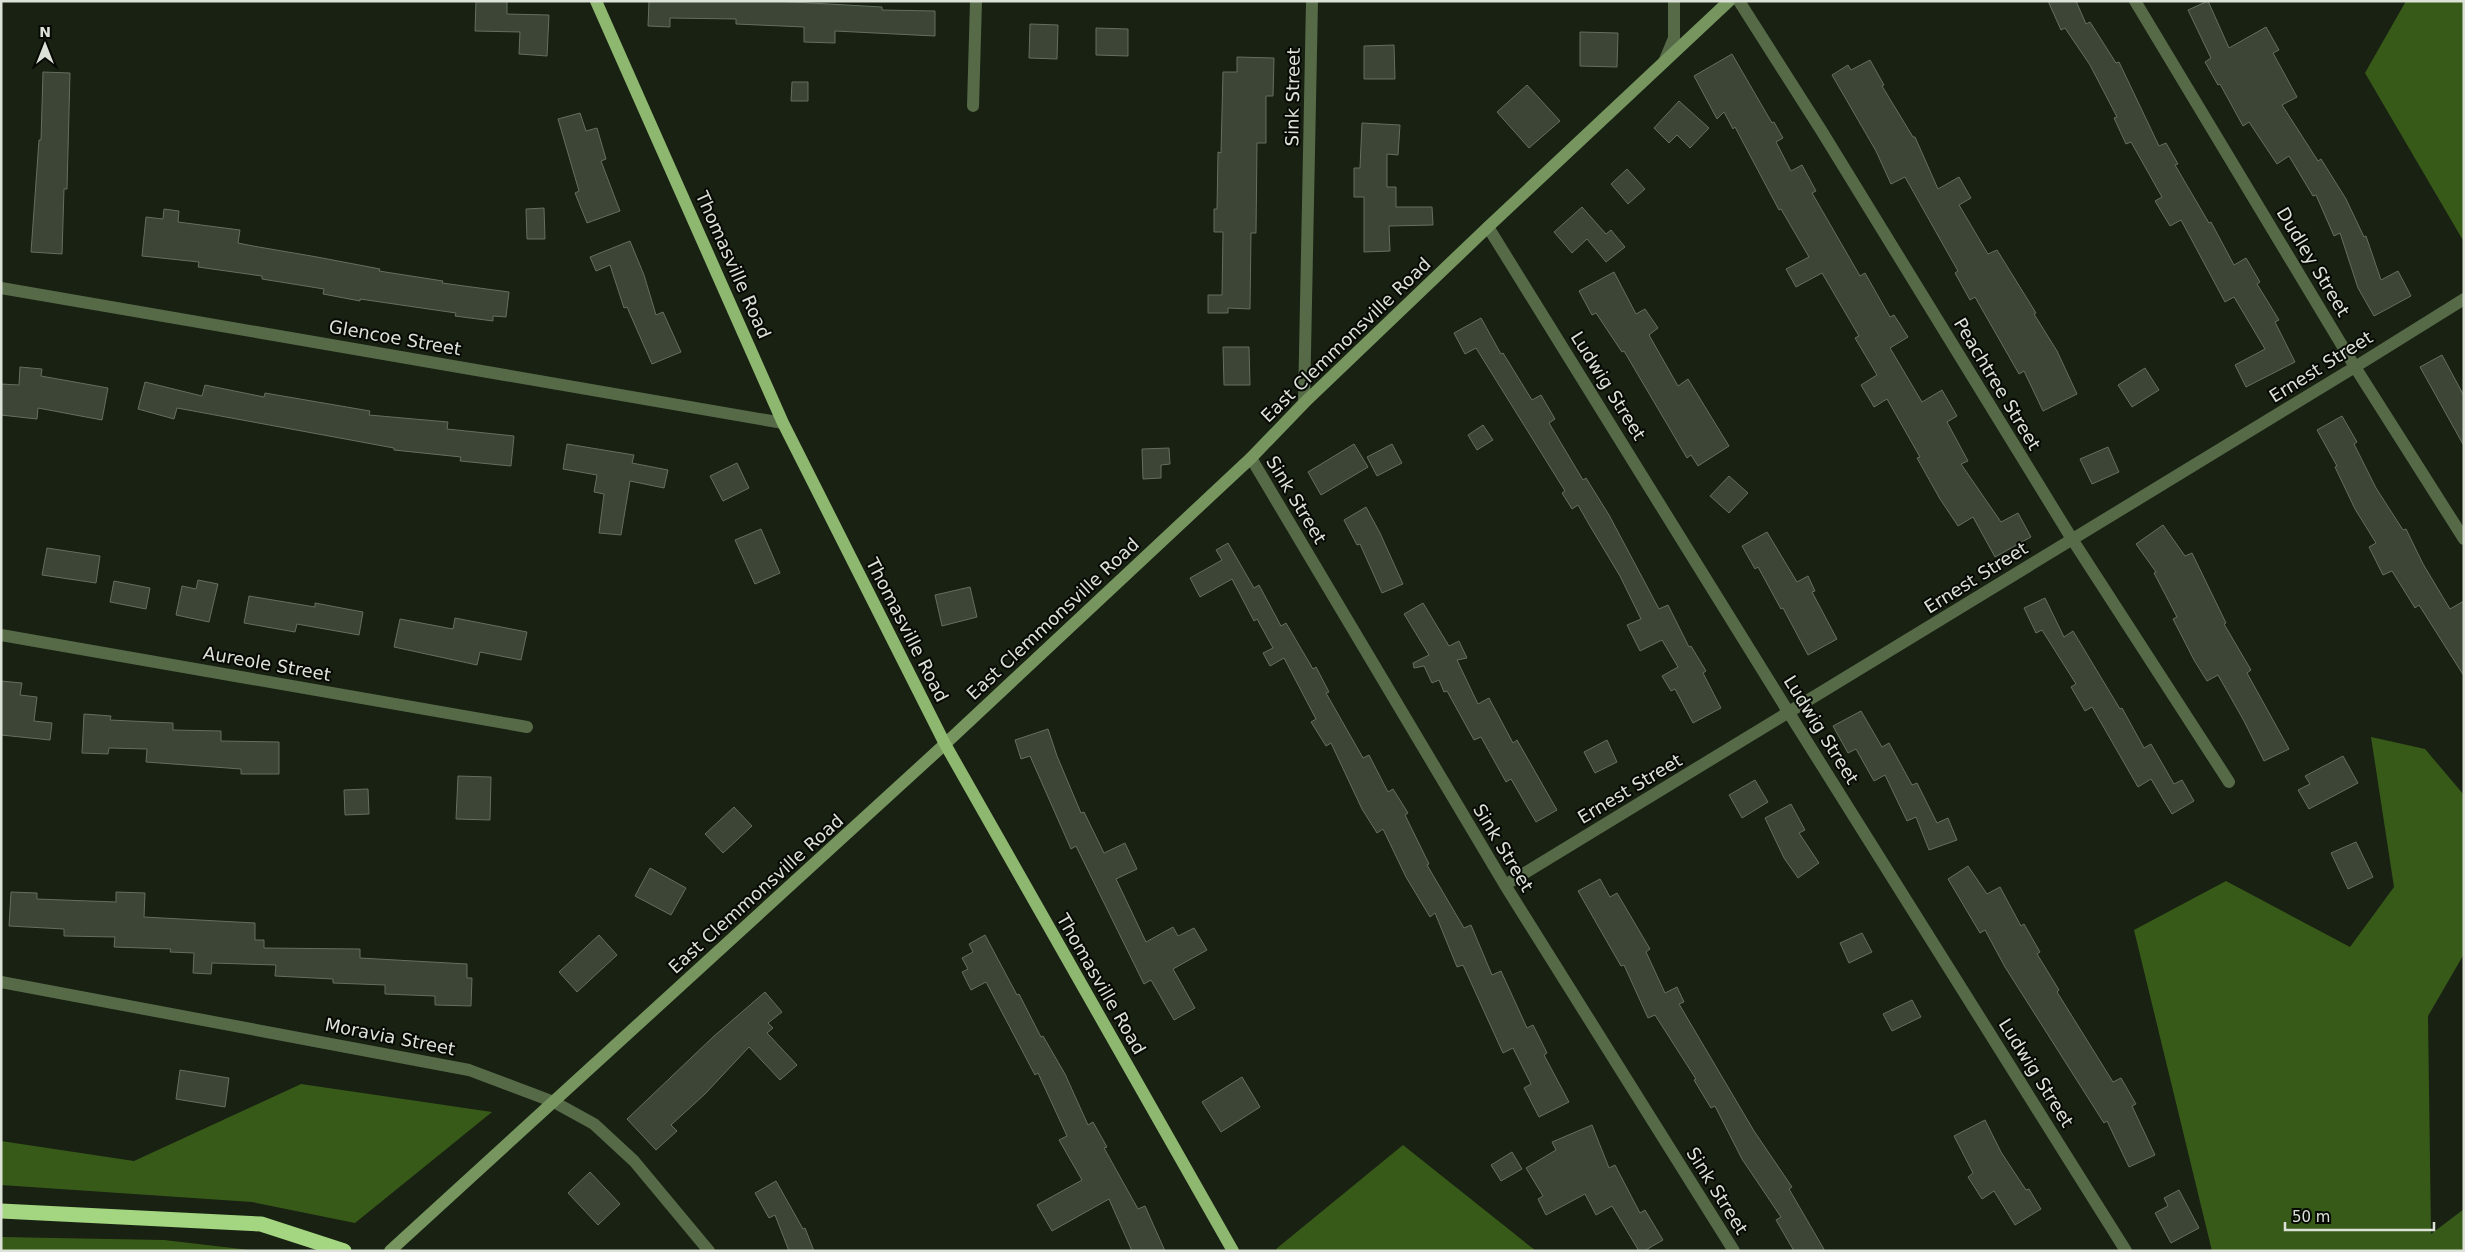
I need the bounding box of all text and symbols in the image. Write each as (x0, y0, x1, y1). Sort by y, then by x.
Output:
north arrow (20, 20, 70, 70)
text: N (39, 24, 51, 40)
street label: Sink Street (1281, 47, 1304, 147)
street label: Thomasville Road (691, 187, 775, 342)
street label: Dudley Street (2273, 203, 2354, 320)
street label: East Clemmonsville Road (1256, 253, 1435, 426)
street label: Peachtree Street (1950, 314, 2045, 454)
street label: Glencoe Street (327, 316, 463, 359)
street label: Ernest Street (2265, 326, 2376, 407)
street label: Ludwig Street (1567, 328, 1650, 444)
street label: Sink Street (1262, 452, 1331, 547)
street label: East Clemmonsville Road (962, 533, 1143, 704)
street label: Ernest Street (1920, 537, 2031, 618)
street label: Thomasville Road (862, 553, 953, 705)
street label: Aureole Street (202, 642, 333, 685)
street label: Ludwig Street (1780, 672, 1863, 788)
street label: Ernest Street (1574, 749, 1686, 828)
street label: Sink Street (1469, 800, 1538, 895)
street label: East Clemmonsville Road (664, 810, 847, 978)
street label: Thomasville Road (1052, 909, 1150, 1058)
street label: Moravia Street (323, 1014, 457, 1059)
street label: Ludwig Street (1995, 1015, 2078, 1131)
street label: Sink Street (1682, 1143, 1752, 1238)
scale bar (2285, 1200, 2434, 1232)
text: 50 m (2292, 1208, 2330, 1226)

